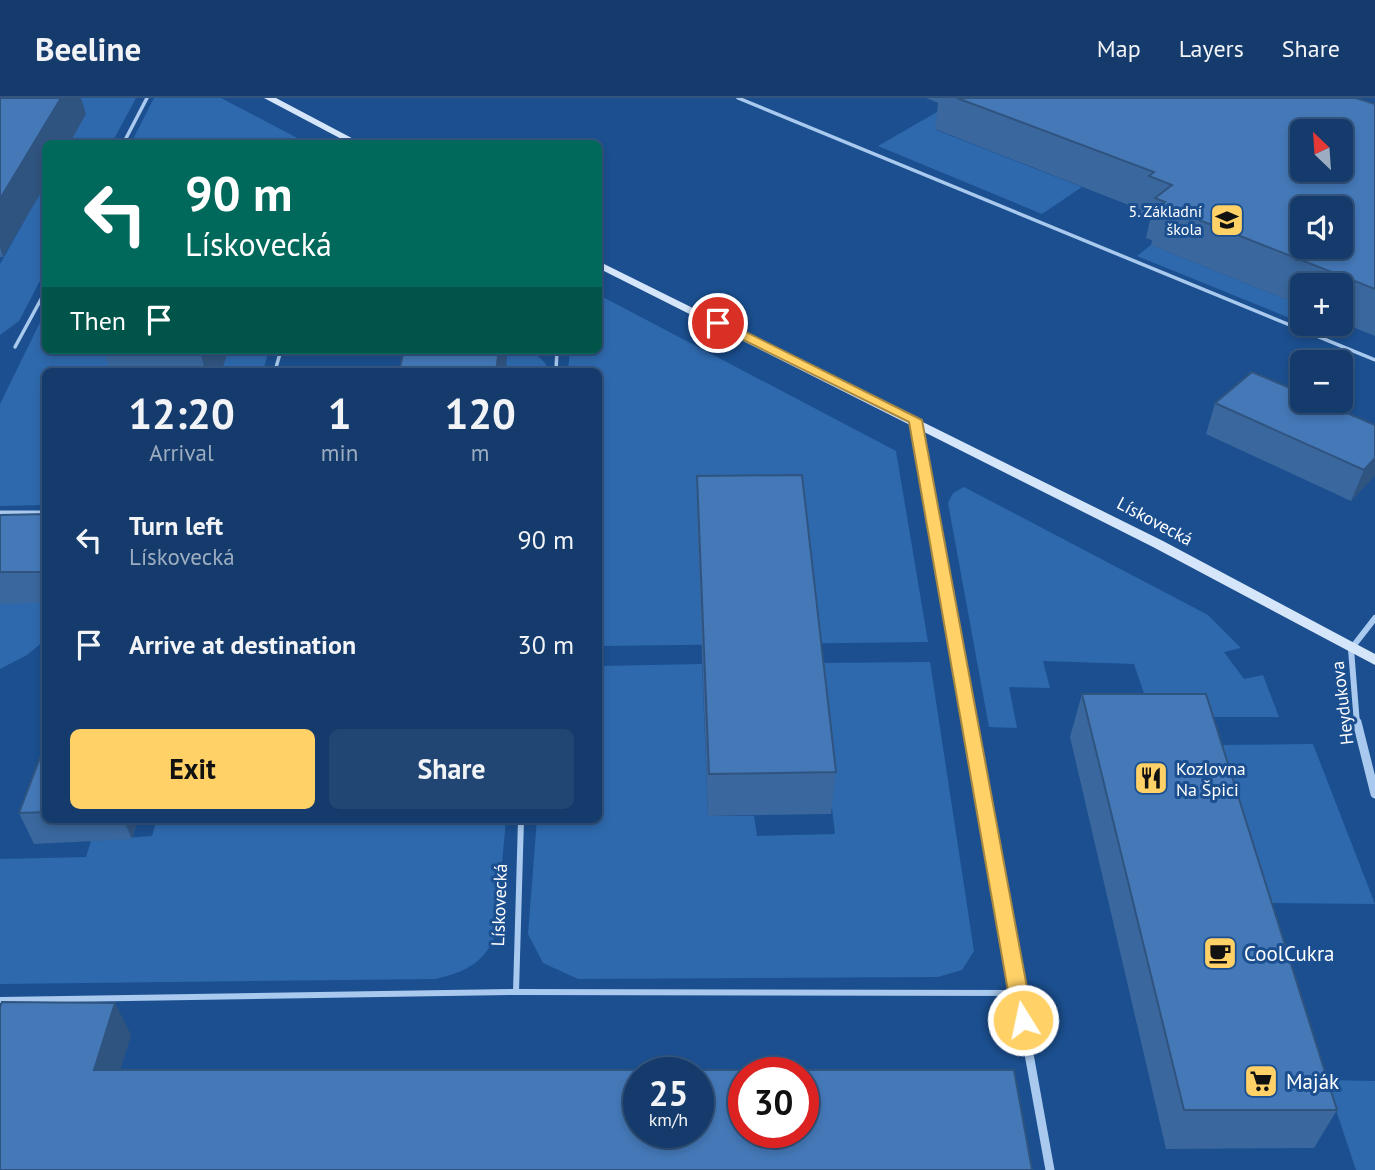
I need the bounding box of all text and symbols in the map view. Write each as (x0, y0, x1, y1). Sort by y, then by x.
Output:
text: Beeline (35, 27, 141, 70)
text: Map (1097, 33, 1141, 64)
text: Layers (1179, 33, 1244, 64)
text: Share (1282, 33, 1340, 64)
north arrow (1290, 119, 1353, 182)
map controls (1290, 119, 1353, 413)
text: 90 m (185, 161, 292, 225)
icon: left (70, 168, 161, 259)
button: sound (1290, 196, 1353, 259)
place label: 5. Základní škola (1129, 201, 1202, 239)
school or university icon: 5. Základní škola (1208, 201, 1246, 239)
text: Lískovecká (185, 223, 332, 265)
button: + (1290, 273, 1353, 336)
pin (688, 293, 748, 353)
icon: arrive (140, 301, 178, 339)
text: Then (70, 304, 126, 337)
icon: arrive (699, 304, 737, 342)
button: − (1290, 350, 1353, 413)
text: 12:20 (128, 386, 235, 441)
text: 1 (328, 386, 351, 441)
text: 120 (444, 386, 516, 441)
text: Arrival (149, 438, 214, 467)
text: min (321, 438, 358, 467)
text: m (471, 438, 489, 467)
street label: Lískovecká (1113, 491, 1197, 551)
text: Turn left (129, 509, 223, 542)
icon: left (70, 521, 108, 559)
text: 90 m (518, 523, 574, 556)
text: Lískovecká (129, 542, 235, 571)
icon: arrive (70, 626, 108, 664)
text: Arrive at destination (129, 628, 356, 661)
text: 30 m (518, 628, 574, 661)
street label: Heydukova (1325, 660, 1359, 746)
button: Exit (70, 729, 315, 809)
button: Share (329, 729, 574, 809)
place label: Kozlovna Na Špici (1176, 757, 1246, 801)
restaurant icon: Kozlovna Na Špici (1132, 759, 1170, 797)
street label: Lískovecká (486, 863, 512, 947)
cafe icon: CoolCukra (1201, 934, 1239, 972)
place label: CoolCukra (1244, 940, 1334, 967)
position arrow (986, 983, 1060, 1057)
speed limit sign: 30 (728, 1057, 819, 1148)
supermarket icon: Maják (1242, 1062, 1280, 1100)
place label: Maják (1286, 1068, 1339, 1095)
text: 25 (649, 1070, 688, 1116)
text: km/h (649, 1108, 688, 1131)

